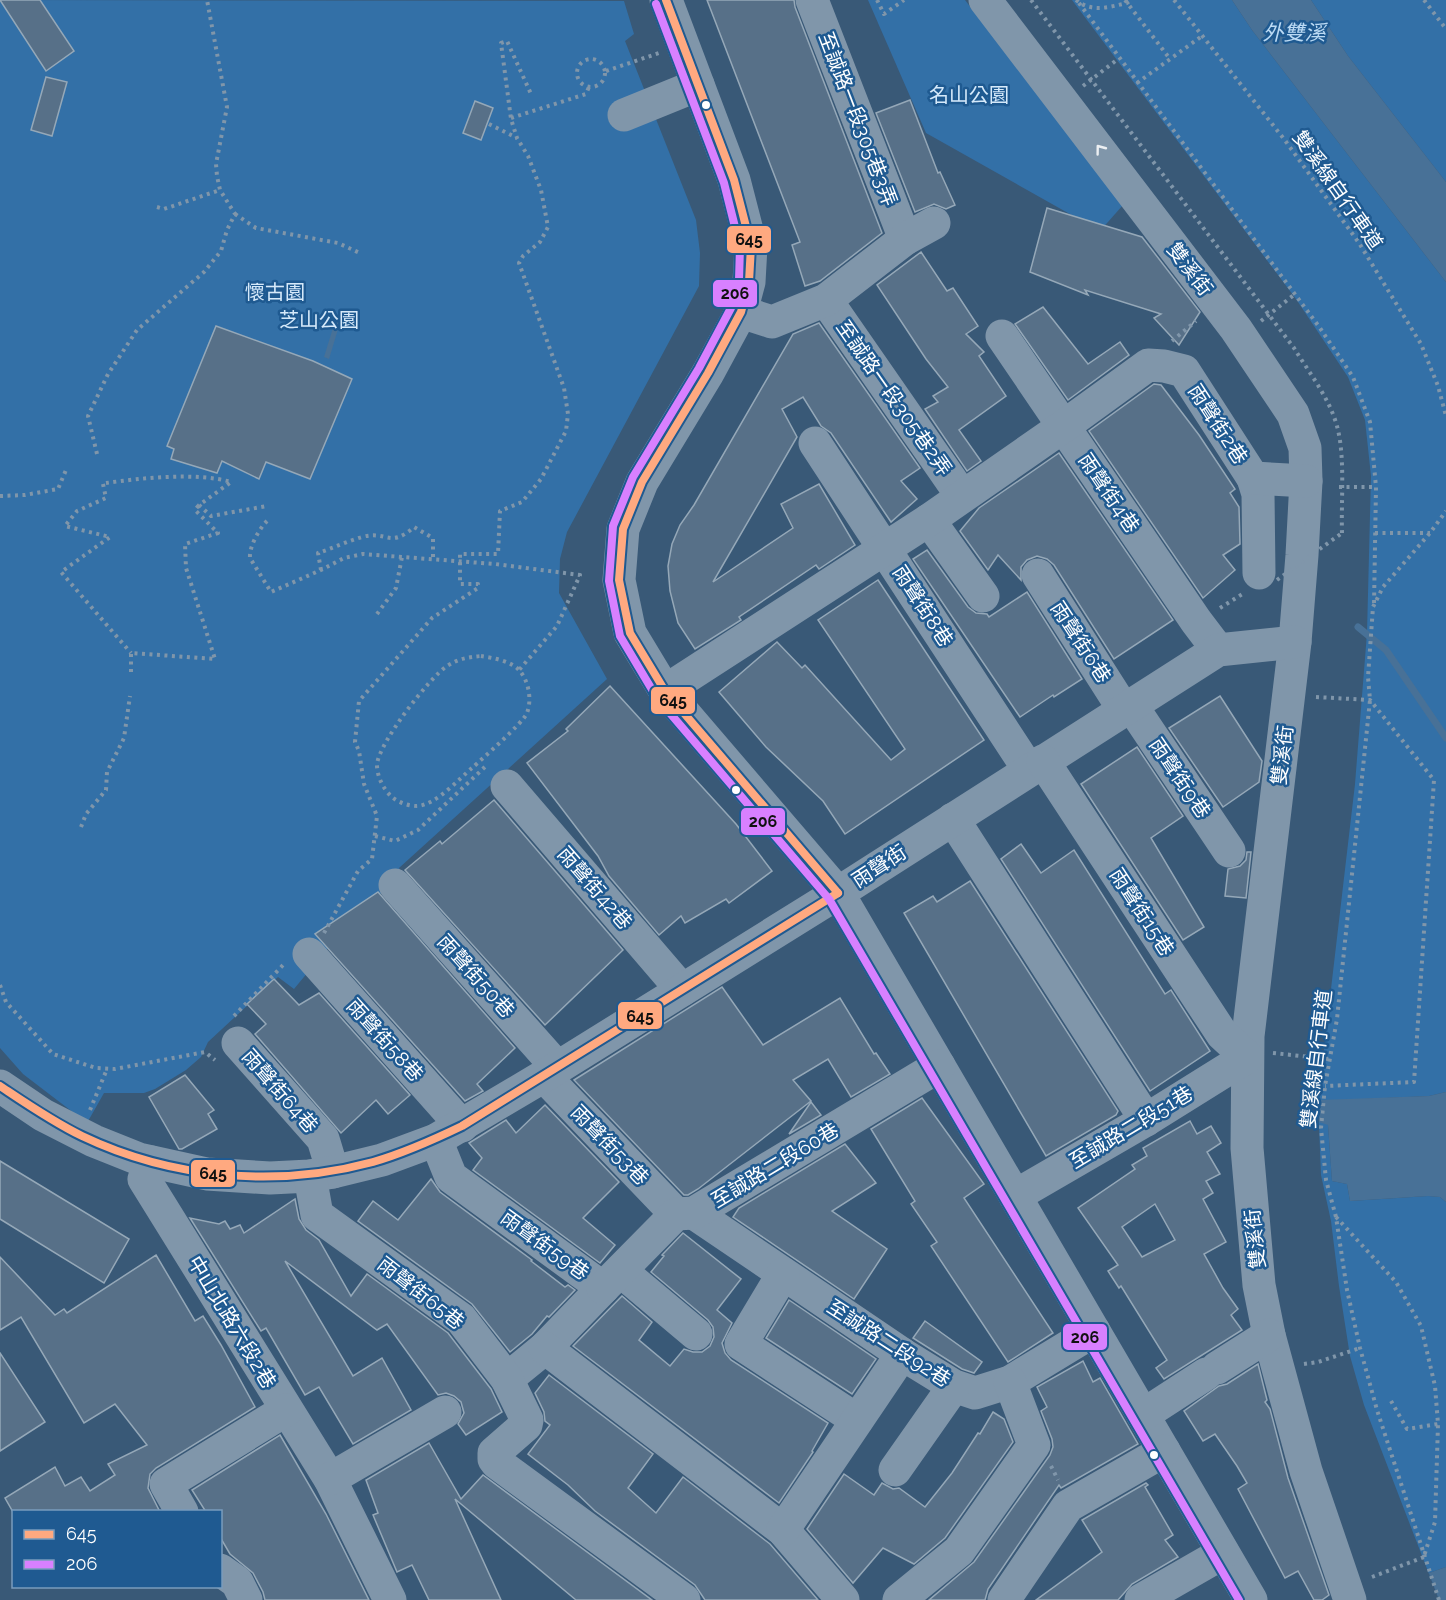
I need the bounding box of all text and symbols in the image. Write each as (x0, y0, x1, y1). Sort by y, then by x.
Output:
water label: 外雙溪 (1263, 20, 1328, 45)
street label: 至誠路一段305巷3弄 (814, 29, 902, 209)
park label: 名山公園 (929, 83, 1009, 107)
unlabelled marker (700, 99, 712, 111)
street label: 雙溪線自行車道 (1288, 126, 1388, 254)
one-way arrow (1096, 145, 1107, 156)
line badge: 645 (726, 225, 772, 254)
text: 645 (735, 230, 763, 249)
street label: 雙溪街 (1162, 238, 1218, 300)
line badge: 206 (712, 279, 758, 308)
park label: 懷古園 (245, 280, 305, 304)
text: 206 (721, 284, 750, 303)
park label: 芝山公園 (279, 308, 359, 332)
street label: 至誠路一段305巷2弄 (831, 316, 957, 480)
street label: 雨聲街2巷 (1183, 380, 1253, 468)
street label: 雨聲街4巷 (1074, 449, 1144, 537)
street label: 雨聲街8巷 (888, 561, 958, 651)
street label: 雨聲街6巷 (1046, 597, 1116, 687)
line badge: 645 (650, 686, 696, 715)
text: 645 (659, 691, 687, 710)
street label: 雙溪街 (1266, 724, 1298, 786)
street label: 雨聲街9巷 (1144, 733, 1216, 823)
unlabelled marker (730, 784, 742, 796)
line badge: 206 (740, 807, 786, 836)
text: 206 (749, 812, 778, 831)
street label: 雨聲街 (847, 840, 911, 892)
street label: 雨聲街42巷 (553, 842, 637, 934)
street label: 雨聲街15巷 (1105, 864, 1179, 960)
street label: 雨聲街50巷 (433, 930, 519, 1022)
street label: 雙溪線自行車道 (1296, 988, 1336, 1130)
street label: 雨聲街58巷 (342, 994, 428, 1086)
line badge: 645 (617, 1001, 663, 1030)
text: 645 (626, 1007, 654, 1026)
street label: 雨聲街64巷 (237, 1044, 323, 1138)
street label: 至誠路二段51巷 (1065, 1081, 1197, 1173)
street label: 雨聲街53巷 (566, 1100, 654, 1190)
street label: 至誠路二段60巷 (707, 1118, 843, 1212)
line badge: 645 (190, 1159, 236, 1188)
text: 645 (199, 1164, 227, 1183)
street label: 雨聲街59巷 (496, 1205, 594, 1285)
street label: 雙溪街 (1240, 1208, 1270, 1270)
street label: 中山北路六段2巷 (183, 1251, 281, 1393)
street label: 雨聲街65巷 (373, 1252, 469, 1334)
street label: 至誠路二段92巷 (823, 1294, 955, 1392)
line badge: 206 (1062, 1323, 1108, 1351)
text: 206 (1071, 1328, 1100, 1347)
unlabelled marker (1148, 1449, 1160, 1461)
legend (12, 1510, 222, 1588)
text: 645 (66, 1523, 97, 1544)
text: 206 (66, 1553, 97, 1574)

